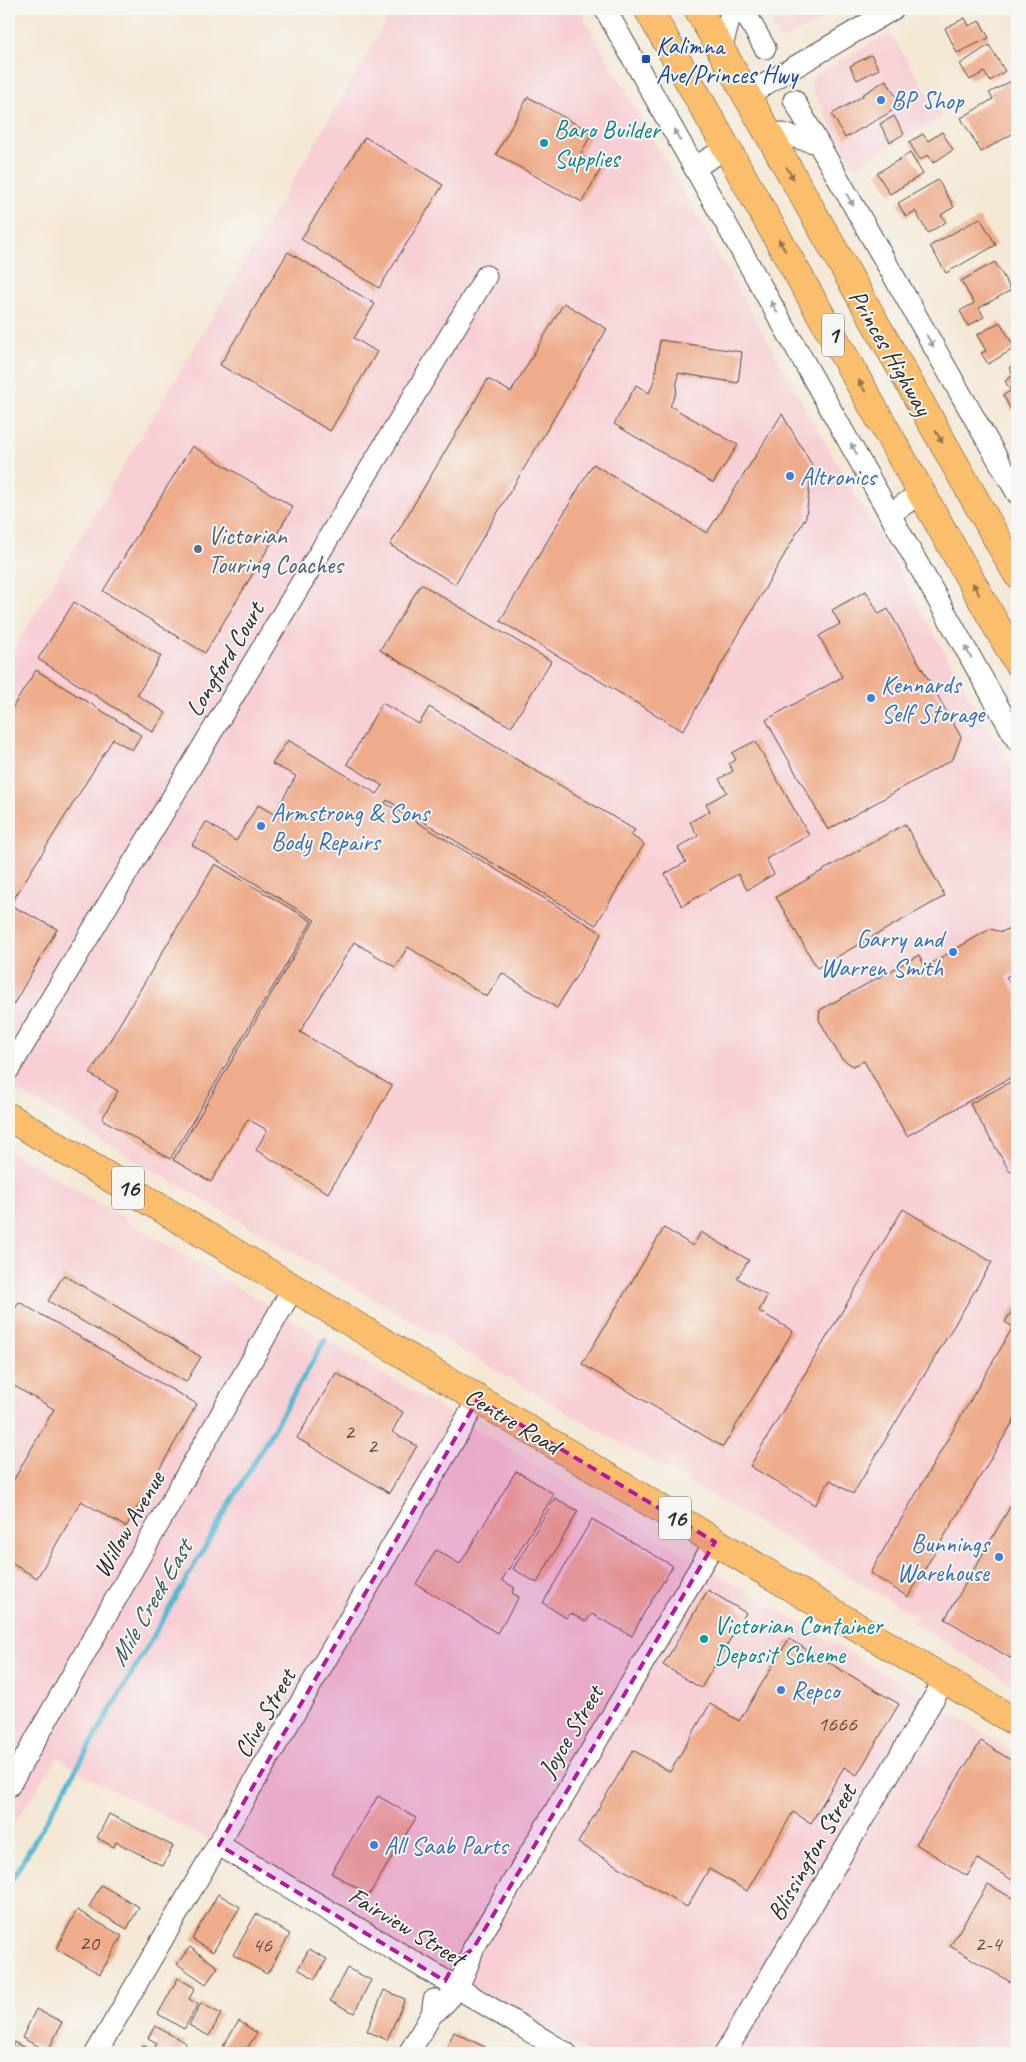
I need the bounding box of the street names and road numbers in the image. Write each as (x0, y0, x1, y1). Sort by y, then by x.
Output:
street label: Princes Highway (841, 284, 940, 422)
road number: 1 (822, 314, 844, 356)
street label: Longford Court (178, 594, 273, 723)
road number: 16 (112, 1166, 144, 1210)
street label: Centre Road (459, 1380, 569, 1464)
street label: Willow Avenue (86, 1464, 173, 1583)
road number: 16 (659, 1496, 691, 1540)
street label: Clive Street (227, 1661, 304, 1764)
street label: Joyce Street (531, 1677, 612, 1784)
street label: Blissington Street (760, 1776, 865, 1926)
street label: Fairview Street (343, 1880, 474, 1976)

